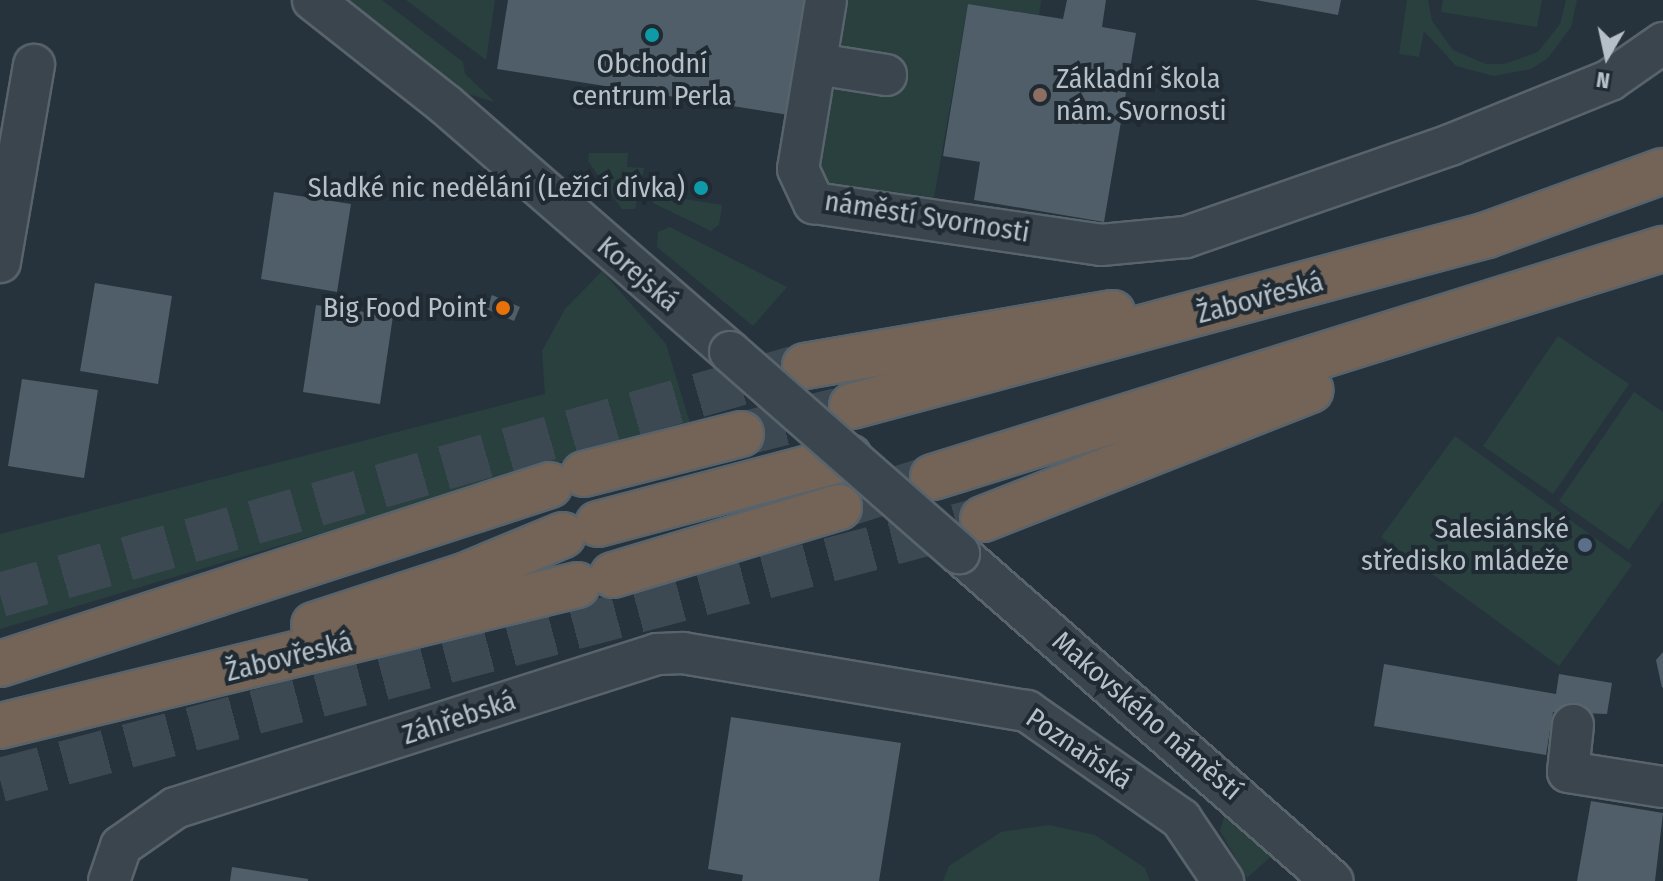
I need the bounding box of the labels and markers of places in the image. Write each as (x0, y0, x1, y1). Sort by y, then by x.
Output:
marker: Obchodní centrum Perla (643, 26, 661, 44)
place label: Obchodní centrum Perla (572, 47, 732, 113)
place label: Základní škola nám. Svornosti (1056, 62, 1227, 128)
marker: Základní škola nám. Svornosti (1031, 86, 1049, 104)
place label: Sladké nic nedělání (Ležící dívka) (308, 171, 685, 205)
marker: Sladké nic nedělání (Ležící dívka) (692, 179, 710, 197)
place label: Big Food Point (323, 291, 487, 325)
marker: Big Food Point (494, 299, 512, 317)
place label: Salesiánské středisko mládeže (1361, 512, 1569, 578)
marker: Salesiánské středisko mládeže (1576, 536, 1594, 554)

